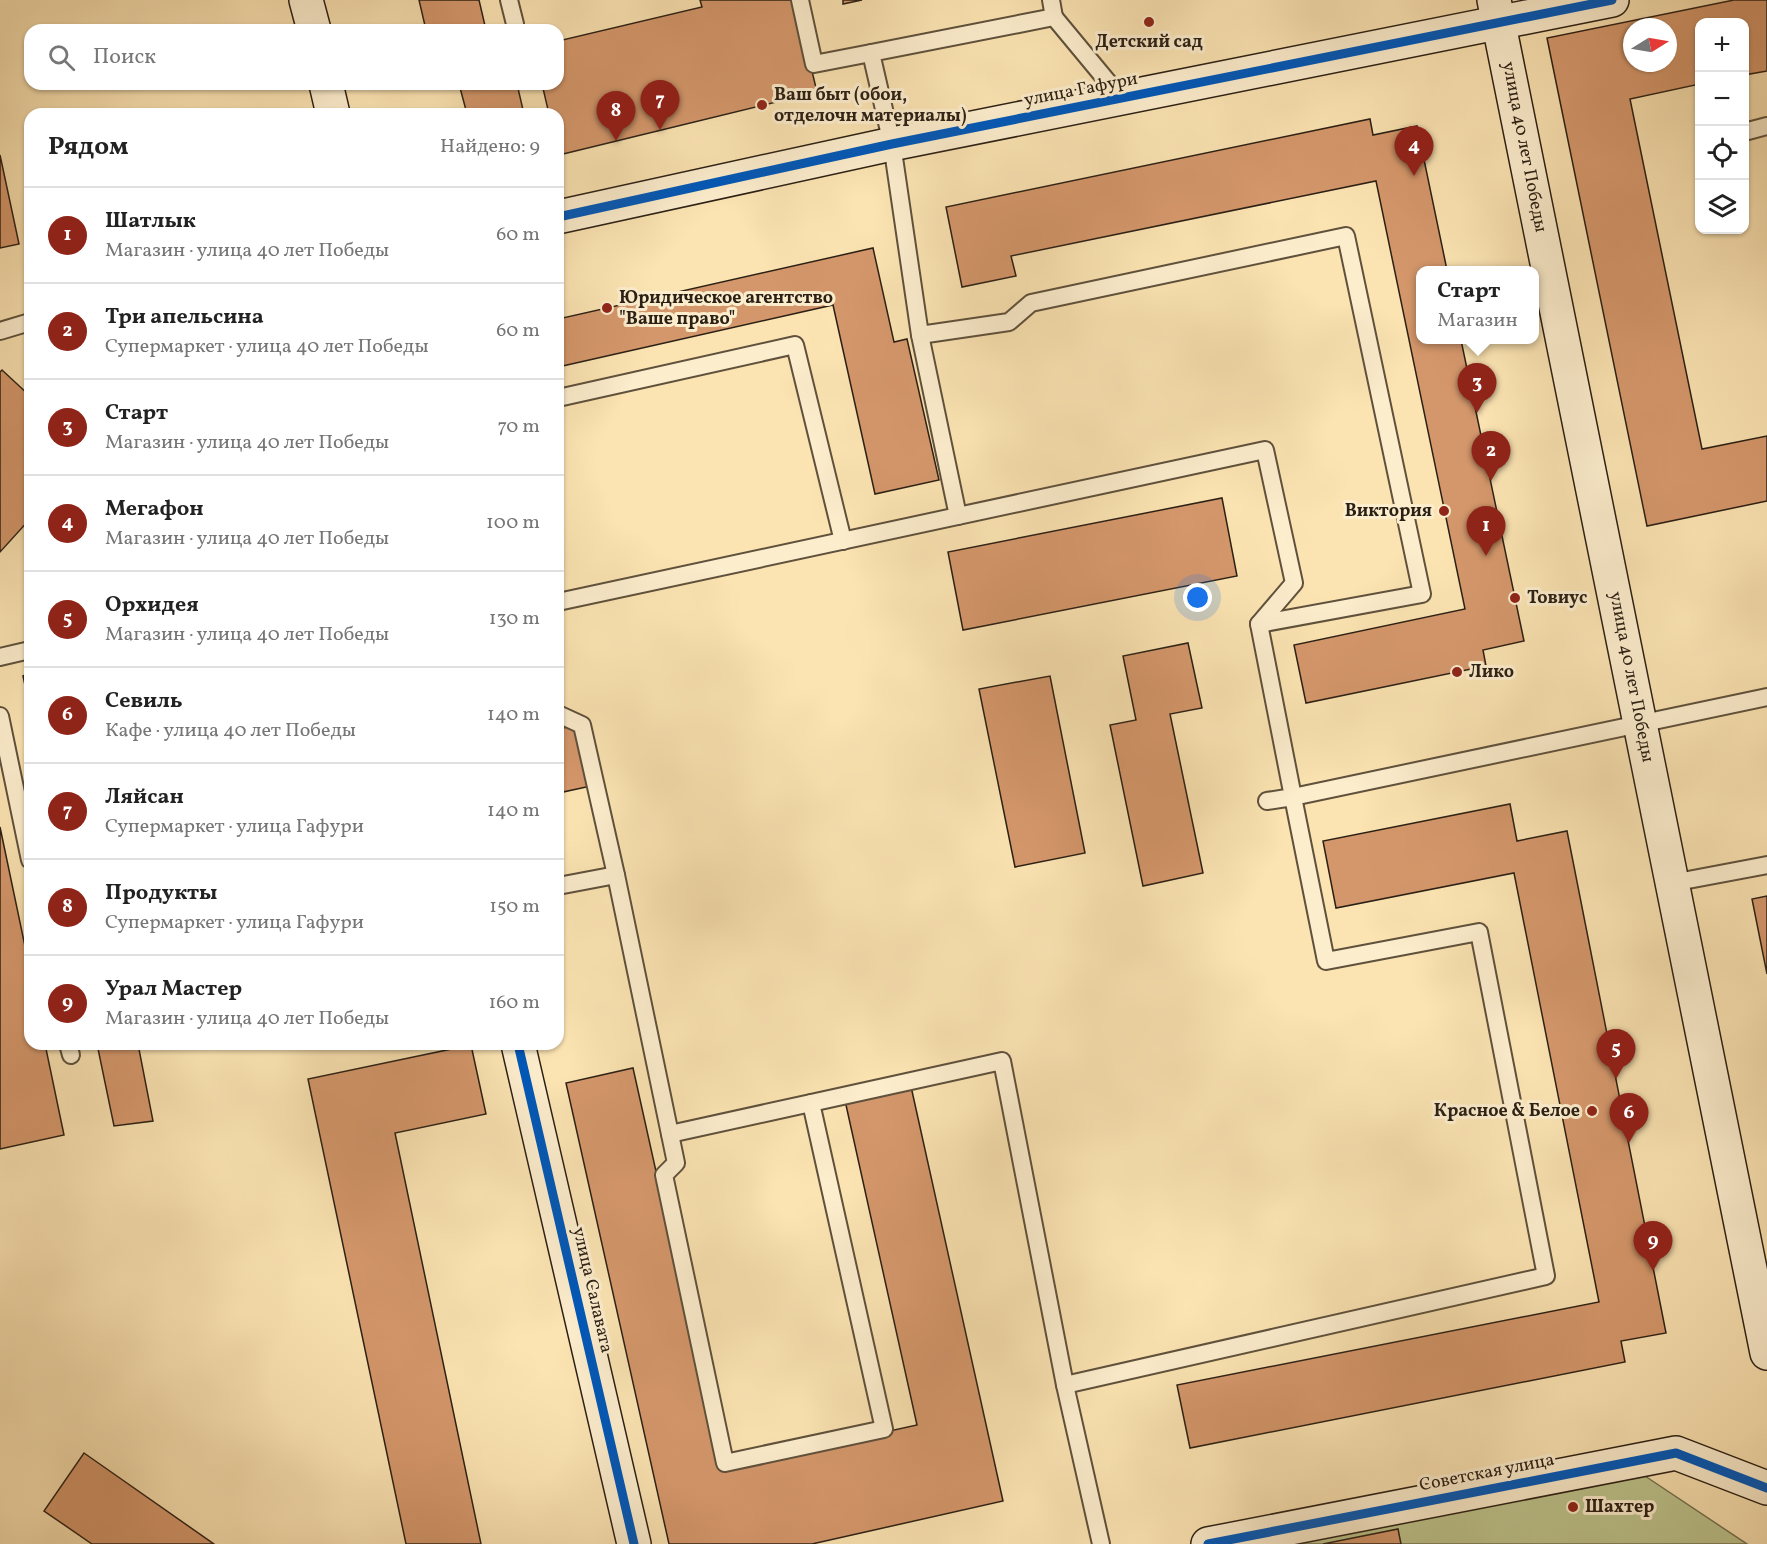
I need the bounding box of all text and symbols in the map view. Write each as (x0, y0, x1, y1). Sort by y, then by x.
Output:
marker: Детский сад (1142, 15, 1156, 29)
north arrow (1623, 18, 1677, 72)
map controls (1695, 18, 1749, 234)
button: + (1695, 18, 1749, 72)
search box (24, 24, 564, 90)
place label: Детский сад (1095, 30, 1203, 55)
icon: search (45, 41, 78, 74)
text: Поиск (93, 42, 156, 73)
street label: улица 40 лет Победы (1495, 60, 1553, 235)
street label: улица Гафури (1022, 67, 1140, 113)
button: − (1695, 72, 1749, 126)
pin: 7 (640, 80, 680, 130)
place label: Ваш быт (обои, отделочн материалы) (774, 83, 967, 129)
pin: 8 (596, 92, 636, 141)
marker: Ваш быт (обои, отделочн материалы) (755, 98, 769, 112)
pin: 4 (1394, 126, 1434, 176)
button: locate (1695, 126, 1749, 180)
text: Рядом (48, 129, 128, 165)
text: Найдено: 9 (440, 133, 540, 161)
button: layers (1695, 180, 1749, 234)
text: Шатлык (105, 206, 196, 237)
text: 1 (63, 221, 72, 249)
text: 60 m (496, 221, 540, 249)
text: Магазин · улица 40 лет Победы (105, 237, 389, 265)
popup (1416, 266, 1539, 344)
text: Старт (1437, 276, 1500, 307)
place label: Юридическое агентство "Ваше право" (619, 286, 833, 332)
marker: Юридическое агентство "Ваше право" (600, 301, 614, 315)
text: Три апельсина (105, 302, 264, 333)
text: Магазин (1437, 307, 1518, 335)
text: 2 (62, 317, 73, 345)
text: 60 m (496, 317, 540, 345)
text: Супермаркет · улица 40 лет Победы (105, 333, 429, 361)
pin: 3 (1458, 364, 1496, 413)
text: Старт (105, 398, 168, 429)
text: 3 (62, 413, 73, 441)
text: 70 m (497, 413, 540, 441)
text: Магазин · улица 40 лет Победы (105, 429, 389, 457)
pin: 2 (1472, 432, 1510, 481)
text: Мегафон (105, 494, 204, 525)
place label: Виктория (1345, 499, 1432, 524)
marker: Виктория (1437, 504, 1451, 518)
pin: 1 (1466, 506, 1506, 556)
text: 4 (61, 509, 74, 537)
text: 100 m (486, 509, 540, 537)
text: Магазин · улица 40 лет Победы (105, 525, 389, 553)
your location (1183, 583, 1212, 612)
place label: Товиус (1527, 586, 1587, 611)
text: Орхидея (105, 590, 199, 621)
street label: улица 40 лет Победы (1602, 590, 1660, 765)
marker: Товиус (1508, 591, 1522, 605)
text: 5 (63, 605, 72, 633)
text: 130 m (489, 605, 540, 633)
text: Магазин · улица 40 лет Победы (105, 621, 389, 649)
place label: Лико (1469, 660, 1514, 685)
marker: Лико (1450, 665, 1464, 679)
text: Севиль (105, 686, 183, 717)
text: 6 (62, 701, 73, 729)
text: 140 m (487, 701, 540, 729)
text: Кафе · улица 40 лет Победы (105, 717, 356, 745)
text: Ляйсан (105, 782, 184, 813)
text: 7 (63, 797, 72, 825)
text: 140 m (487, 797, 540, 825)
text: Супермаркет · улица Гафури (105, 813, 364, 841)
text: Продукты (105, 878, 217, 909)
text: 8 (62, 893, 73, 921)
text: 150 m (489, 893, 540, 921)
text: Супермаркет · улица Гафури (105, 909, 364, 937)
text: Урал Мастер (105, 974, 242, 1005)
text: 9 (62, 989, 73, 1017)
text: 160 m (488, 989, 540, 1017)
text: Магазин · улица 40 лет Победы (105, 1005, 389, 1033)
pin: 5 (1596, 1030, 1636, 1079)
pin: 6 (1610, 1094, 1648, 1143)
place label: Красное & Белое (1434, 1099, 1580, 1124)
marker: Красное & Белое (1585, 1104, 1599, 1118)
pin: 9 (1634, 1222, 1672, 1271)
street label: улица Салавата (565, 1225, 619, 1355)
street label: Советская улица (1417, 1448, 1557, 1498)
place label: Шахтер (1585, 1495, 1654, 1520)
marker: Шахтер (1566, 1500, 1580, 1514)

